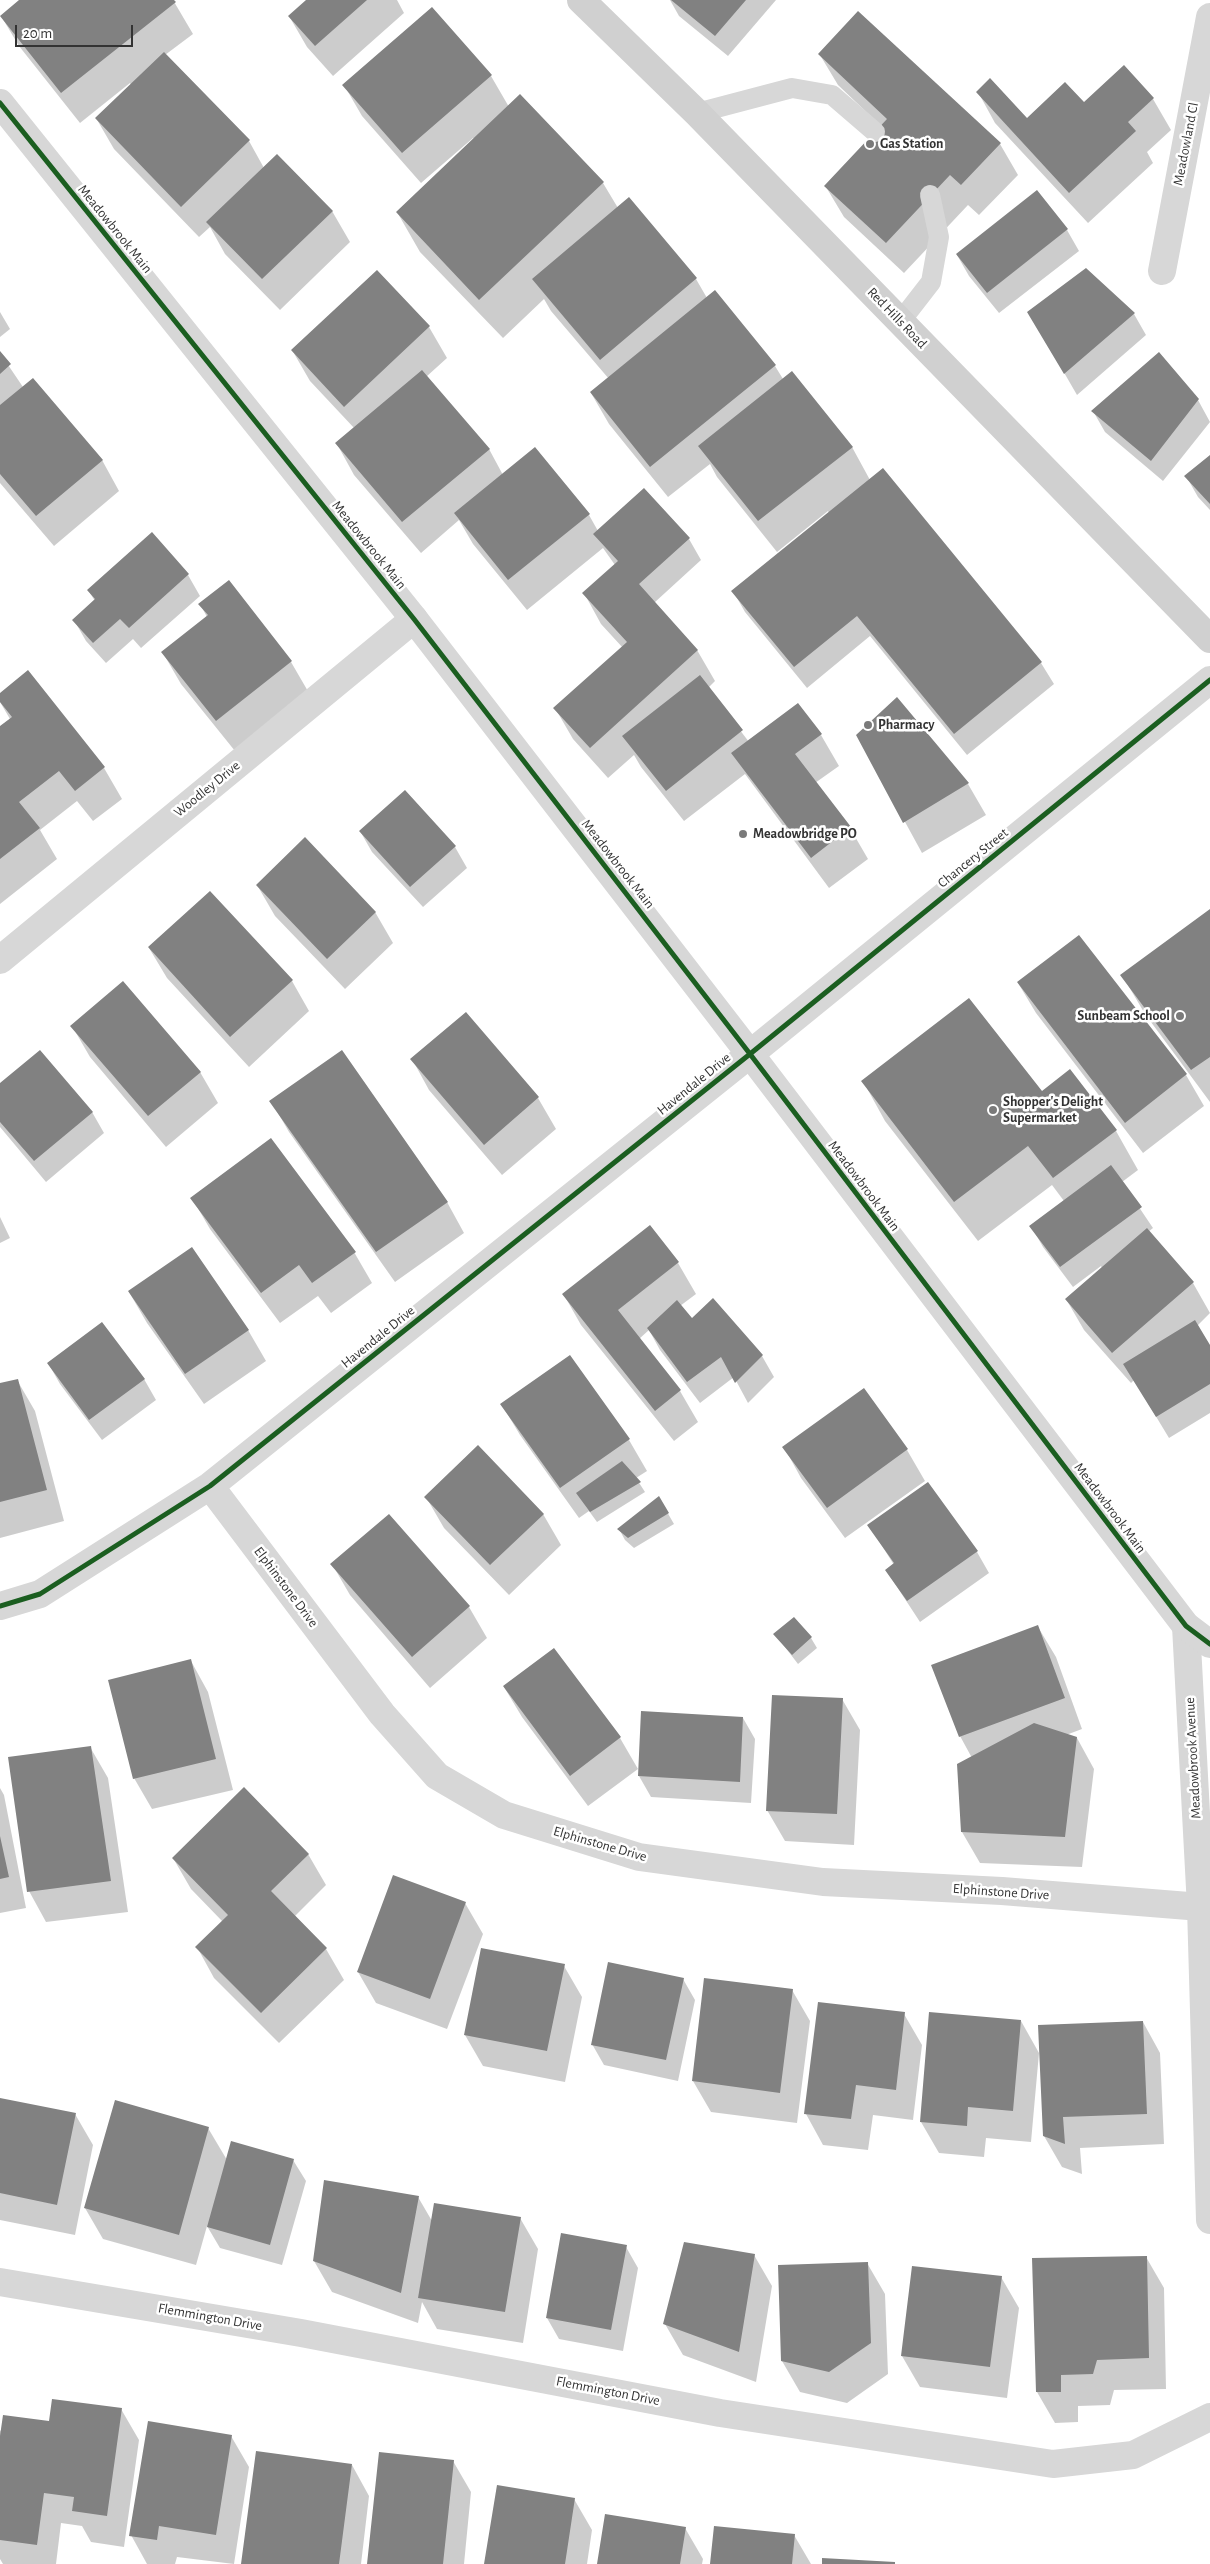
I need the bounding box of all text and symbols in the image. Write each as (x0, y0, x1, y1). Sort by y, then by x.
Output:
scale bar (18, 15, 135, 47)
text: 20 m (23, 26, 52, 41)
street label: Meadowland Cl (1170, 101, 1202, 187)
place label: Gas Station (880, 136, 944, 152)
marker: Gas Station (864, 138, 876, 150)
street label: Meadowbrook Main (74, 181, 156, 277)
street label: Red Hills Road (864, 284, 930, 352)
street label: Meadowbrook Main (328, 497, 410, 593)
place label: Pharmacy (878, 717, 934, 733)
marker: Pharmacy (862, 719, 874, 731)
street label: Woodley Drive (171, 757, 243, 821)
street label: Meadowbrook Main (578, 816, 658, 912)
street label: Chancery Street (934, 824, 1012, 892)
place label: Meadowbridge PO (753, 826, 857, 842)
marker: Meadowbridge PO (737, 828, 749, 840)
place label: Sunbeam School (1077, 1008, 1170, 1024)
marker: Sunbeam School (1174, 1010, 1186, 1022)
street label: Havendale Drive (654, 1049, 734, 1119)
place label: Shopper's Delight Supermarket (1003, 1094, 1103, 1126)
marker: Shopper's Delight Supermarket (987, 1104, 999, 1116)
street label: Meadowbrook Main (824, 1137, 904, 1235)
street label: Havendale Drive (338, 1302, 418, 1372)
street label: Meadowbrook Main (1070, 1459, 1150, 1557)
street label: Elphinstone Drive (250, 1543, 322, 1631)
street label: Meadowbrook Avenue (1181, 1697, 1205, 1819)
street label: Elphinstone Drive (551, 1823, 649, 1865)
street label: Elphinstone Drive (952, 1880, 1050, 1904)
street label: Flemmington Drive (157, 2300, 263, 2334)
street label: Flemmington Drive (555, 2373, 661, 2409)

